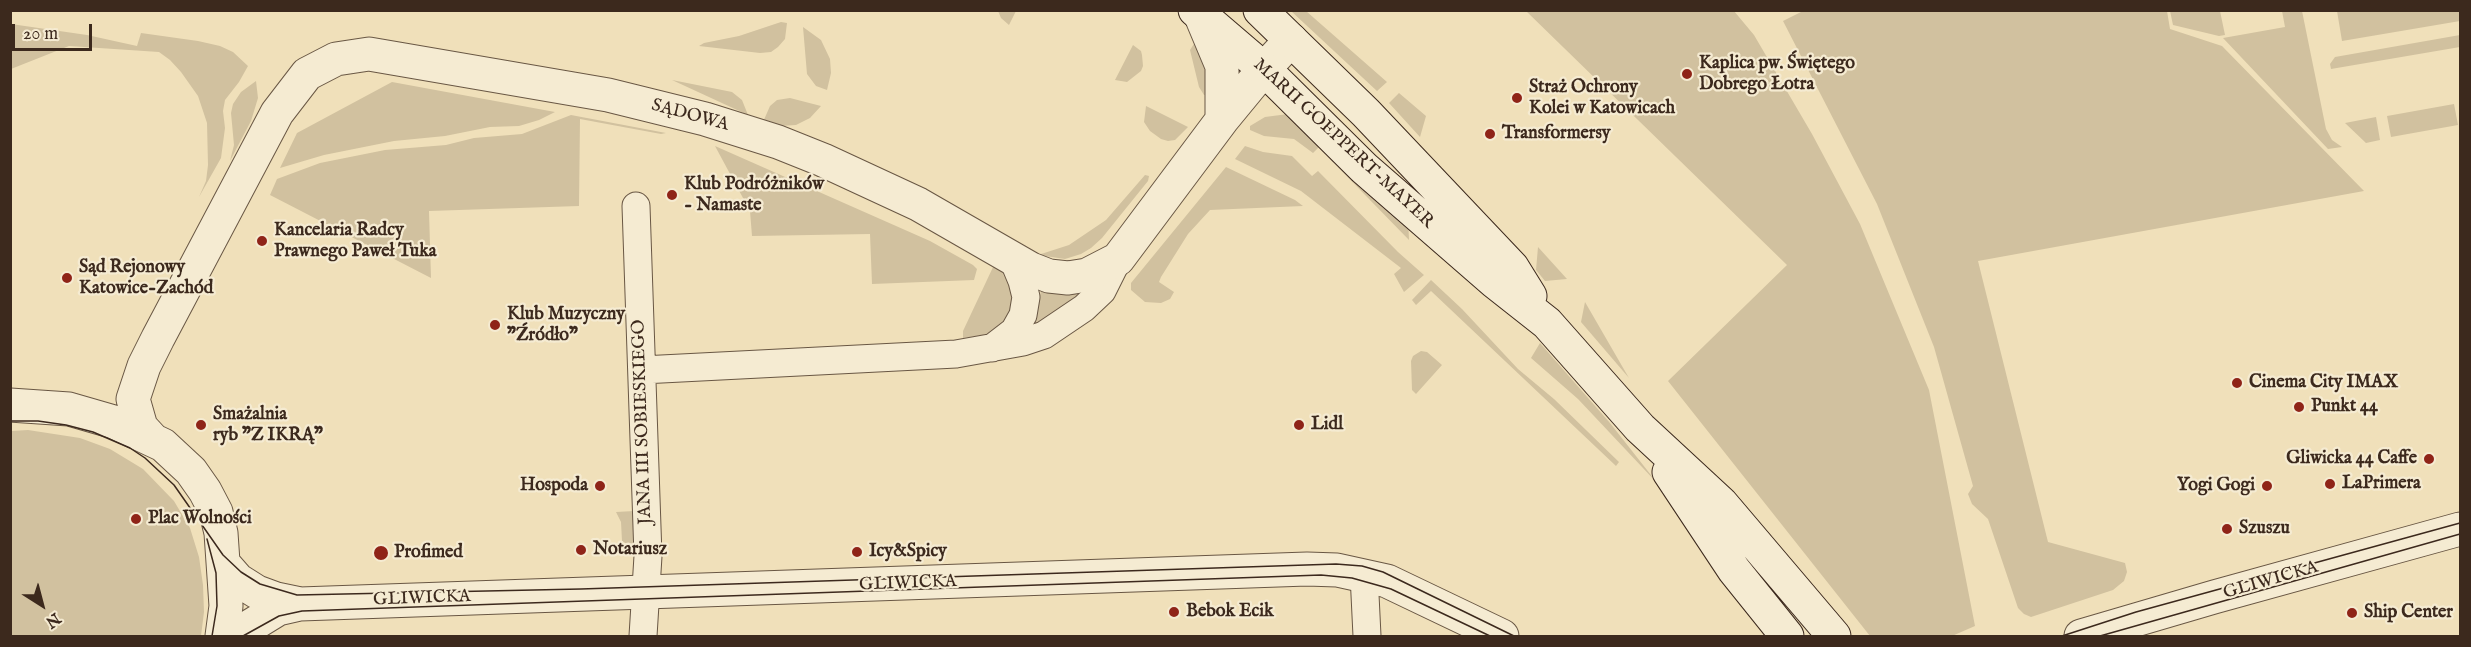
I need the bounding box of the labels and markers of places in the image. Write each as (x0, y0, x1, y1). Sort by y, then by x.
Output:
place label: Kaplica pw. Świętego Dobrego Łotra (1699, 53, 1855, 96)
marker: Kaplica pw. Świętego Dobrego Łotra (1680, 67, 1694, 81)
place label: Straż Ochrony Kolei w Katowicach (1529, 77, 1675, 119)
marker: Straż Ochrony Kolei w Katowicach (1510, 91, 1524, 105)
place label: Transformersy (1502, 123, 1611, 145)
marker: Transformersy (1483, 127, 1497, 141)
place label: Klub Podróżników - Namaste (684, 174, 824, 216)
marker: Klub Podróżników - Namaste (665, 188, 679, 202)
place label: Kancelaria Radcy Prawnego Paweł Tuka (274, 220, 437, 262)
marker: Kancelaria Radcy Prawnego Paweł Tuka (255, 234, 269, 248)
place label: Sąd Rejonowy Katowice-Zachód (79, 257, 213, 300)
marker: Sąd Rejonowy Katowice-Zachód (60, 271, 74, 285)
place label: Klub Muzyczny "Źródło" (507, 304, 625, 346)
marker: Klub Muzyczny "Źródło" (488, 318, 502, 332)
place label: Cinema City IMAX (2249, 372, 2398, 394)
marker: Cinema City IMAX (2230, 376, 2244, 390)
place label: Punkt 44 (2311, 396, 2378, 418)
marker: Punkt 44 (2292, 400, 2306, 414)
place label: Smażalnia ryb "Z IKRĄ" (213, 404, 323, 446)
place label: Lidl (1311, 414, 1343, 436)
marker: Smażalnia ryb "Z IKRĄ" (194, 418, 208, 432)
marker: Lidl (1292, 418, 1306, 432)
place label: Gliwicka 44 Caffe (2286, 448, 2417, 470)
marker: Gliwicka 44 Caffe (2422, 452, 2436, 466)
place label: LaPrimera (2342, 473, 2421, 495)
place label: Hospoda (520, 475, 588, 497)
place label: Yogi Gogi (2177, 475, 2255, 497)
marker: LaPrimera (2323, 477, 2337, 491)
marker: Hospoda (593, 479, 607, 493)
marker: Yogi Gogi (2260, 479, 2274, 493)
place label: Plac Wolności (148, 508, 252, 530)
marker: Plac Wolności (129, 512, 143, 526)
place label: Szuszu (2239, 518, 2290, 540)
marker: Szuszu (2220, 522, 2234, 536)
place label: Notariusz (593, 539, 667, 561)
place label: Icy&Spicy (869, 541, 947, 563)
place label: Profimed (394, 542, 463, 564)
marker: Notariusz (574, 543, 588, 557)
marker: Profimed (372, 544, 390, 562)
marker: Icy&Spicy (850, 545, 864, 559)
place label: Bebok Ecik (1186, 601, 1274, 623)
place label: Ship Center (2364, 602, 2453, 624)
marker: Bebok Ecik (1167, 605, 1181, 619)
marker: Ship Center (2345, 606, 2359, 620)

